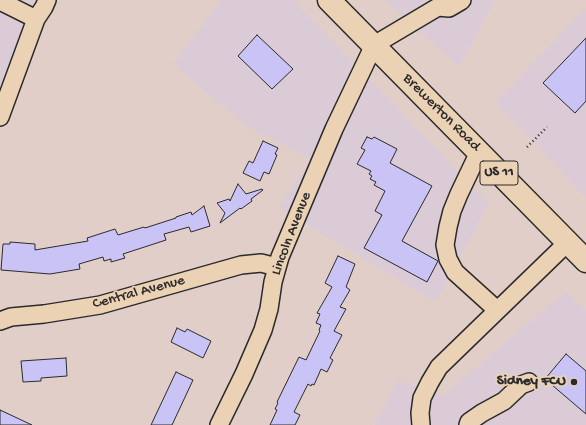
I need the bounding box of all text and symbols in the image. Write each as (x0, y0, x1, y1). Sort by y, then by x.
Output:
street label: Brewerton Road (398, 70, 484, 156)
road number: US 11 (480, 161, 518, 185)
street label: Lincoln Avenue (268, 190, 316, 278)
street label: Central Avenue (91, 272, 187, 314)
place label: Sidney FCU (497, 373, 566, 391)
marker: Sidney FCU (569, 377, 579, 387)

